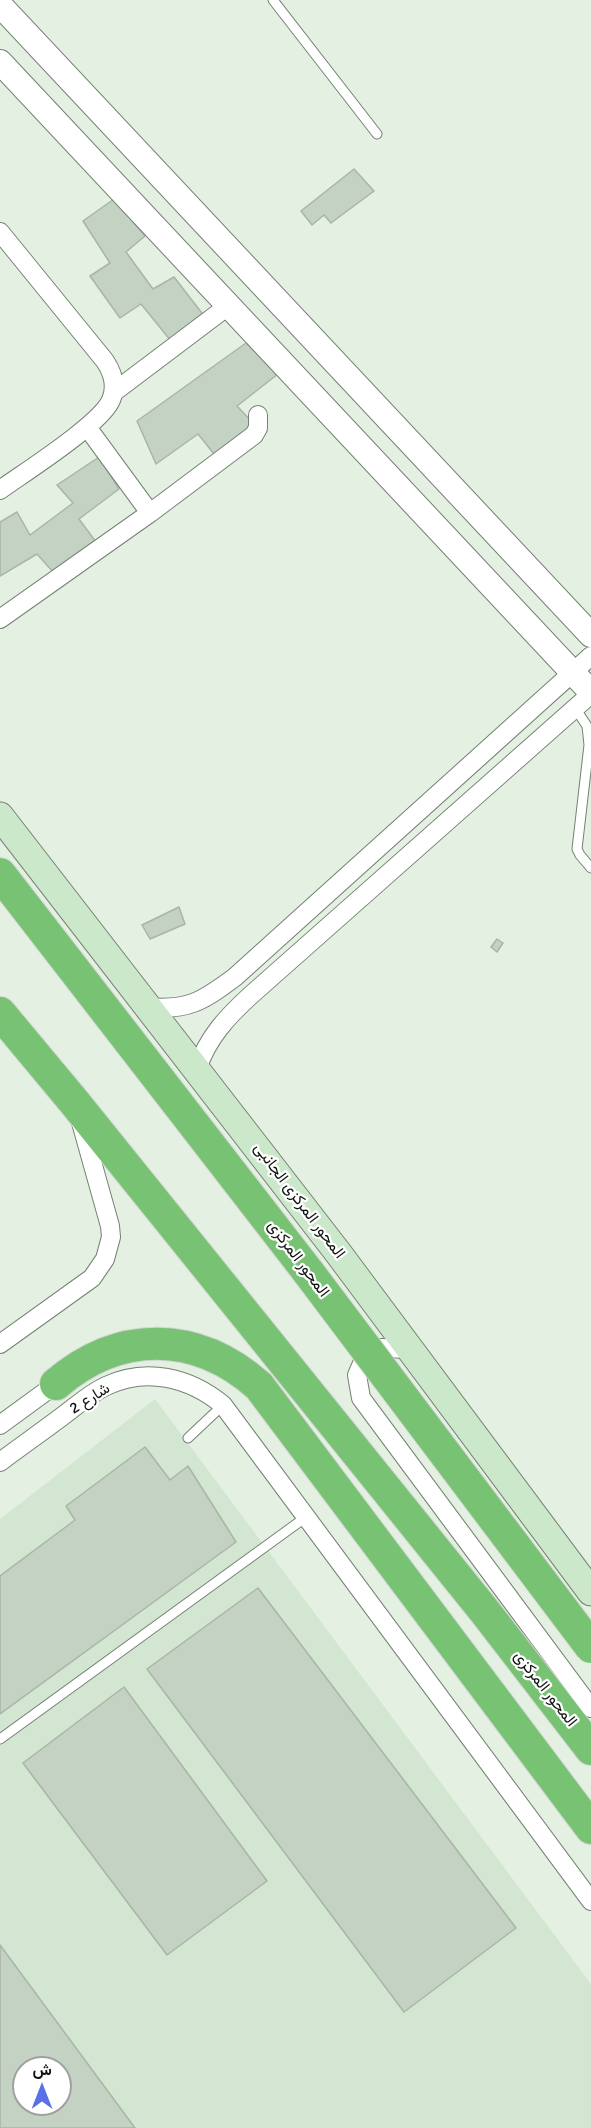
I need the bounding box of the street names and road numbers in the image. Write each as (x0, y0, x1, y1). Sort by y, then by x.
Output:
street label: المحور المركزى الجانبى (249, 1139, 349, 1263)
street label: المحور المركزى (263, 1217, 333, 1301)
street label: شارع 2 (66, 1379, 114, 1419)
street label: المحور المركزى (509, 1647, 581, 1731)

